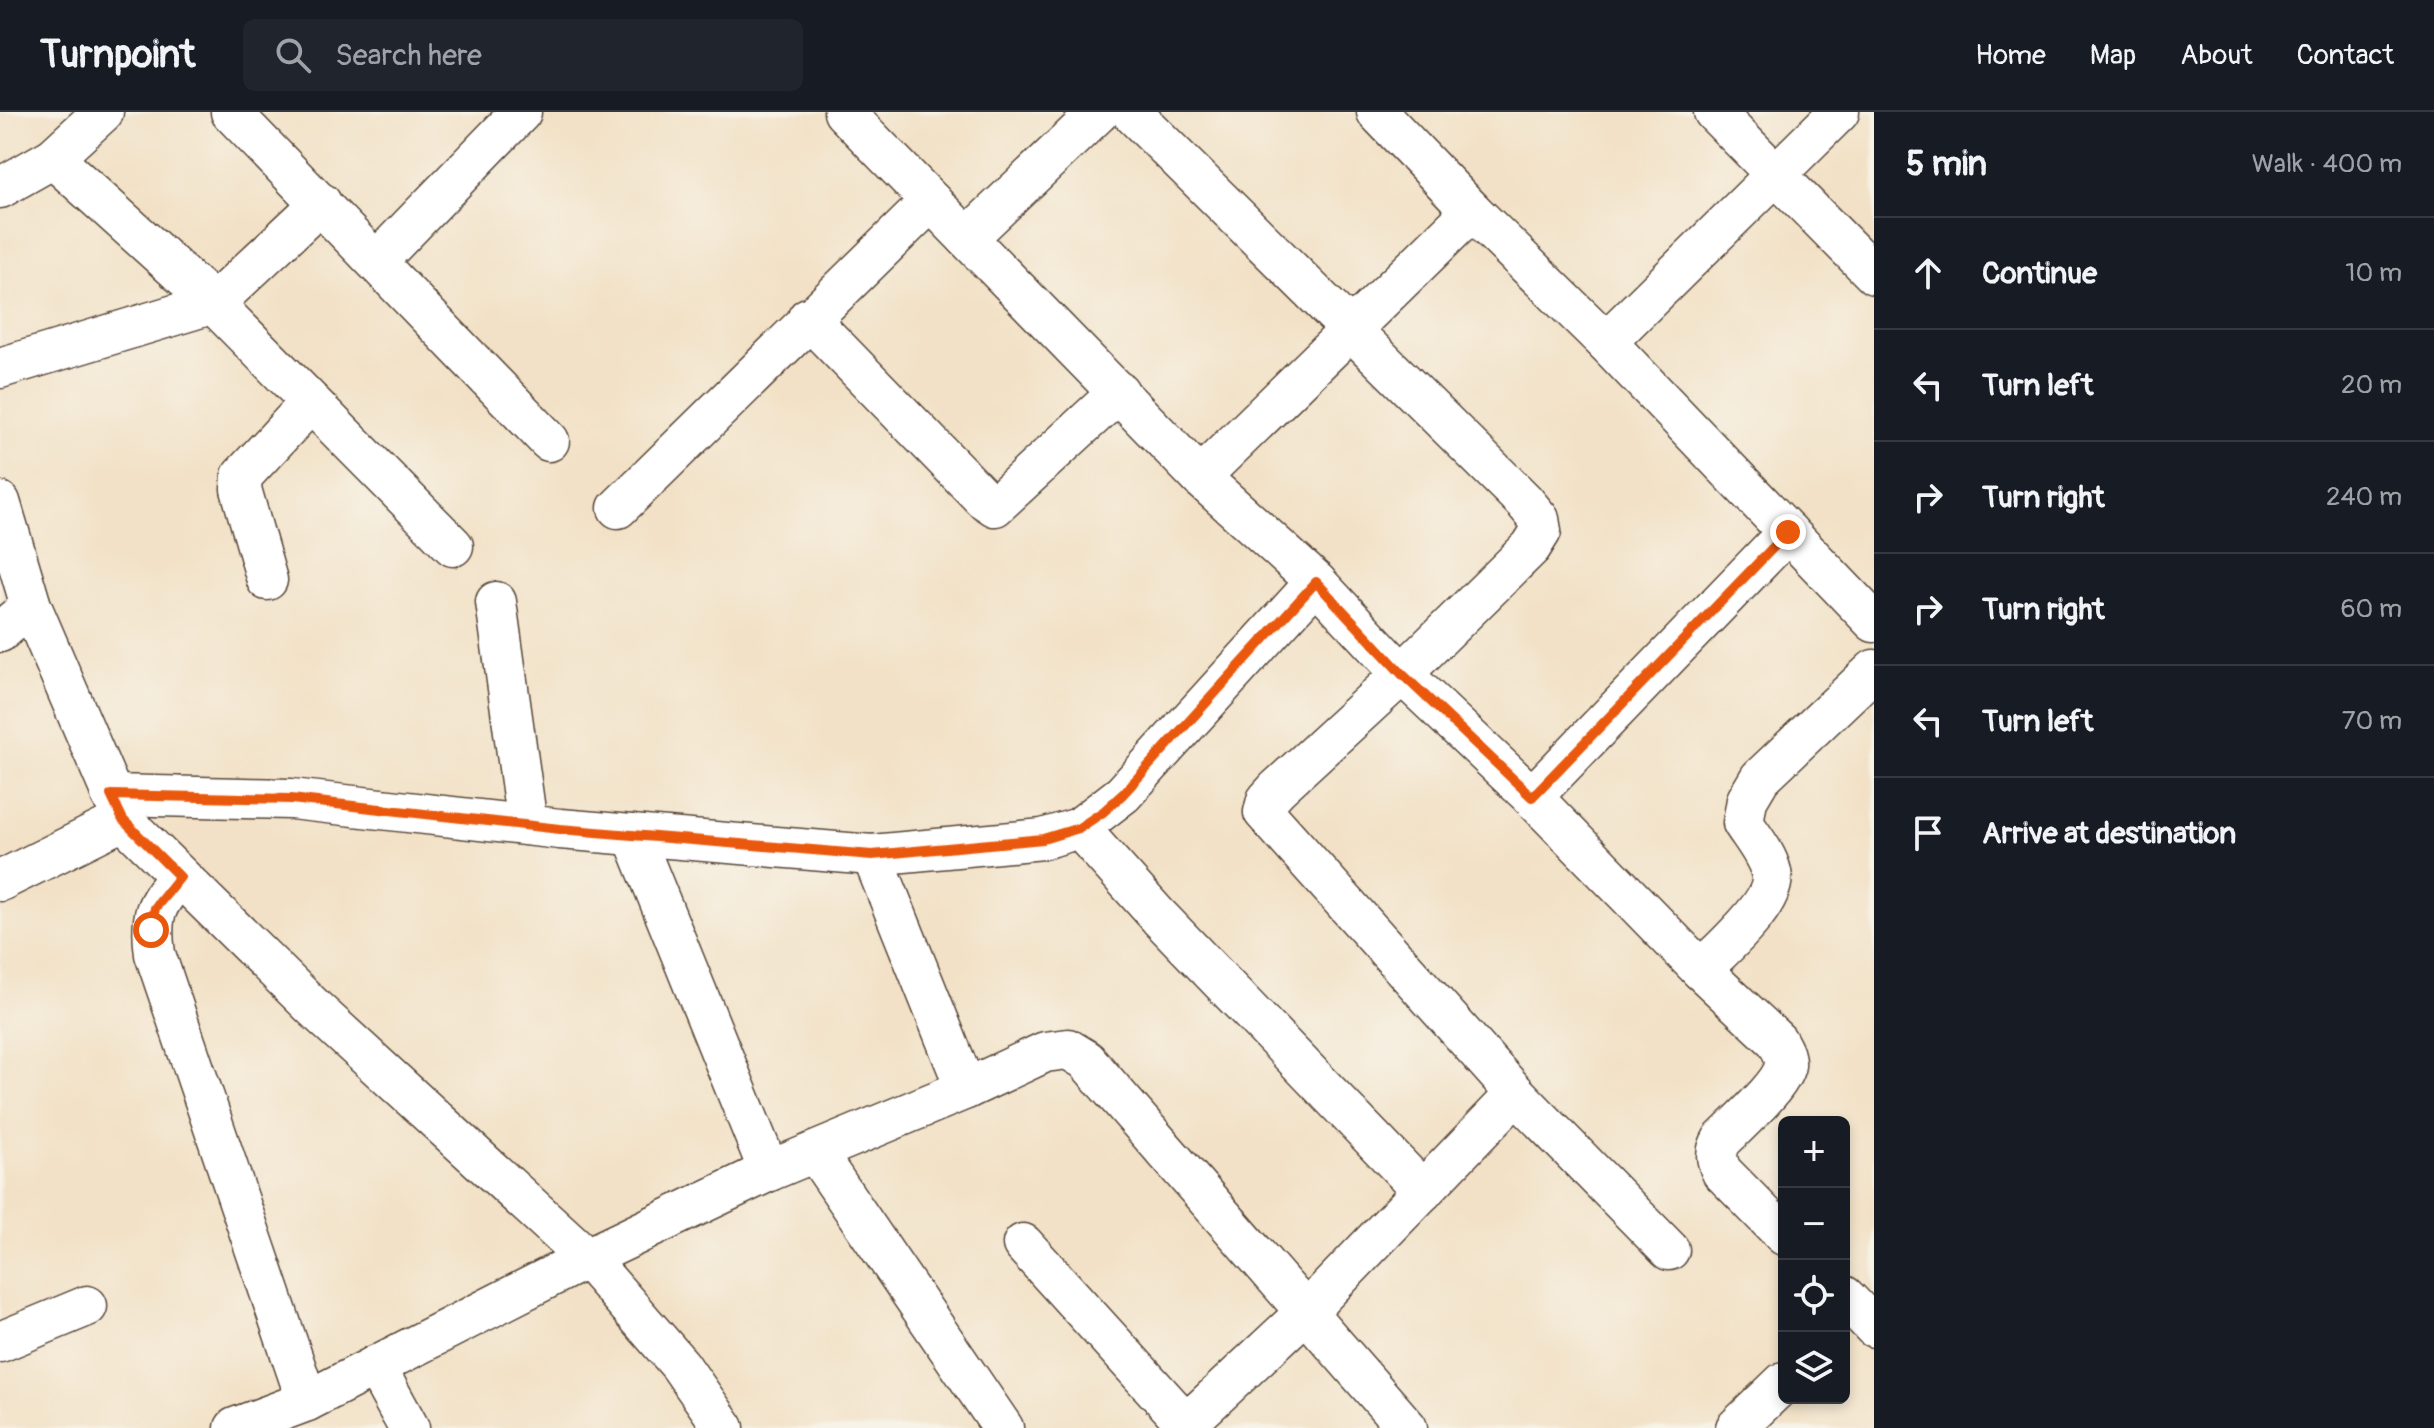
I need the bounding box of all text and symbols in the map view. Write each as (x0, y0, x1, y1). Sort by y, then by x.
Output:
search box (243, 19, 803, 91)
text: Turnpoint (40, 31, 195, 79)
icon: search (271, 33, 315, 77)
text: Search here (335, 37, 482, 74)
text: Home (1975, 38, 2046, 73)
text: Map (2090, 38, 2136, 73)
text: About (2180, 38, 2253, 73)
text: Contact (2297, 38, 2394, 73)
text: 5 min (1906, 143, 1987, 186)
text: Walk · 400 m (2252, 148, 2402, 180)
icon: ahead (1906, 251, 1950, 295)
text: Continue (1982, 255, 2097, 292)
text: 10 m (2345, 257, 2402, 289)
icon: left (1906, 363, 1950, 407)
text: Turn left (1982, 367, 2093, 404)
text: 20 m (2341, 369, 2402, 401)
icon: right (1906, 475, 1950, 519)
text: Turn right (1982, 479, 2105, 516)
text: 240 m (2326, 481, 2402, 513)
route end (1770, 514, 1806, 550)
icon: right (1906, 587, 1950, 631)
text: Turn right (1982, 591, 2105, 628)
text: 60 m (2340, 593, 2402, 625)
icon: left (1906, 699, 1950, 743)
text: Turn left (1982, 703, 2093, 740)
text: 70 m (2342, 705, 2402, 737)
icon: arrive (1906, 811, 1950, 855)
text: Arrive at destination (1982, 815, 2236, 852)
route start (133, 912, 169, 948)
map controls (1778, 1116, 1850, 1404)
button: + (1778, 1116, 1850, 1188)
button: − (1778, 1188, 1850, 1260)
button: locate (1778, 1260, 1850, 1332)
button: layers (1778, 1332, 1850, 1404)

